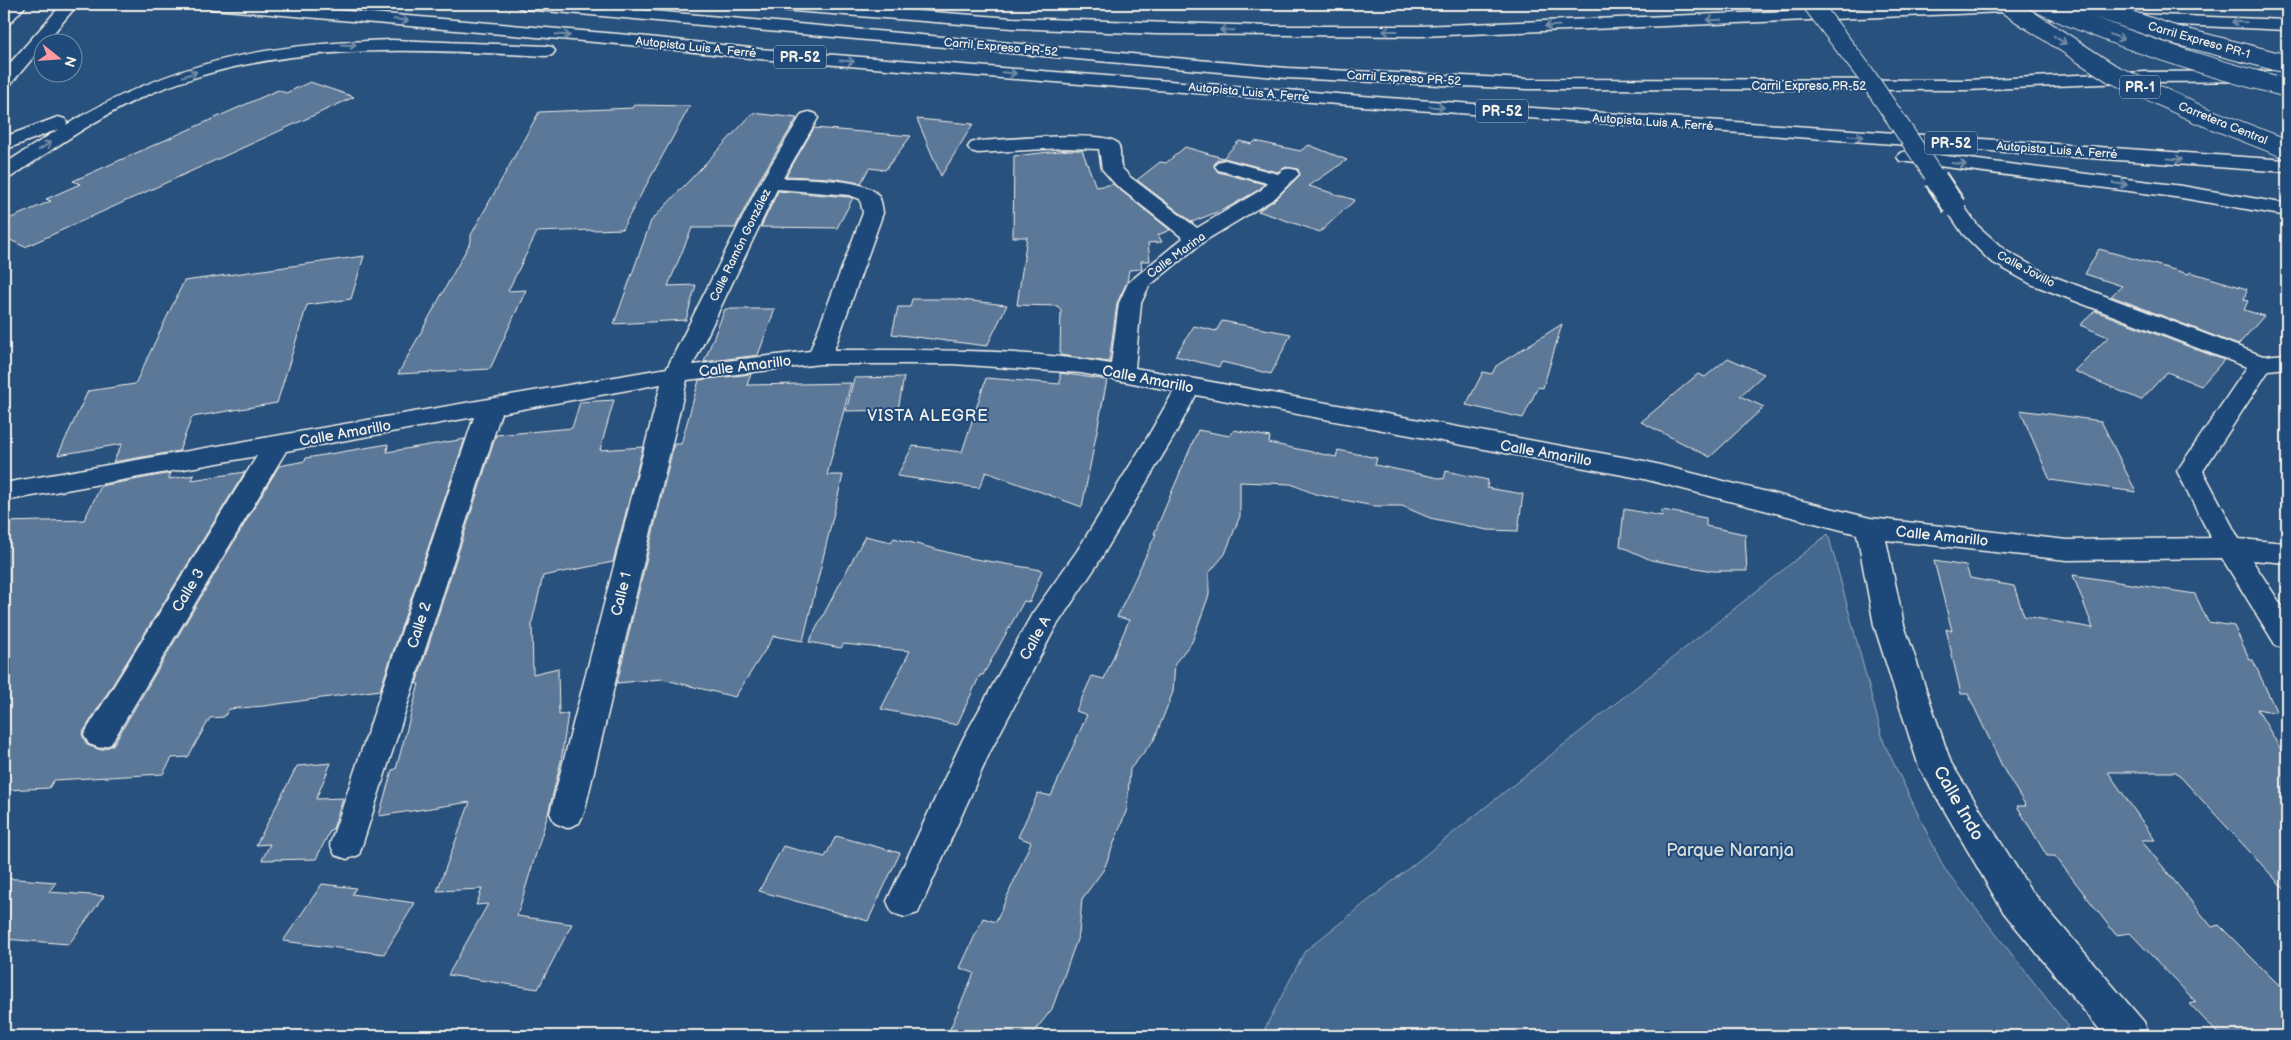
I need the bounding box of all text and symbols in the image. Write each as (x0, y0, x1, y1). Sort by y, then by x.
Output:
one-way arrow (1707, 15, 1723, 24)
one-way arrow (393, 16, 409, 25)
one-way arrow (2231, 17, 2247, 27)
street label: Carril Expreso PR-1 (2146, 19, 2252, 62)
one-way arrow (1544, 21, 1560, 31)
one-way arrow (1219, 25, 1236, 35)
one-way arrow (1382, 26, 1398, 36)
one-way arrow (554, 30, 570, 39)
north arrow (32, 32, 82, 82)
one-way arrow (2109, 33, 2124, 42)
street label: Autopista Luis A. Ferré (635, 34, 757, 61)
street label: Carril Expreso PR-52 (943, 35, 1059, 60)
one-way arrow (2053, 35, 2067, 45)
one-way arrow (340, 40, 357, 50)
road number: PR-52 (774, 46, 826, 68)
text: N (60, 54, 80, 69)
one-way arrow (838, 56, 854, 65)
street label: Carril Expreso PR-52 (1346, 68, 1462, 89)
one-way arrow (181, 69, 197, 78)
one-way arrow (1000, 69, 1016, 78)
road number: PR-1 (2120, 75, 2160, 98)
street label: Carril Expreso PR-52 (1752, 79, 1866, 94)
street label: Autopista Luis A. Ferré (1188, 80, 1310, 105)
street label: Carretera Central (2176, 99, 2270, 148)
road number: PR-52 (1476, 100, 1528, 122)
one-way arrow (1429, 102, 1445, 112)
street label: Autopista Luis A. Ferré (1592, 111, 1714, 134)
one-way arrow (1848, 132, 1864, 141)
road number: PR-52 (1925, 132, 1977, 154)
street label: Autopista Luis A. Ferré (1996, 139, 2118, 162)
one-way arrow (37, 141, 51, 151)
one-way arrow (2167, 154, 2183, 163)
one-way arrow (1951, 159, 1967, 169)
one-way arrow (2112, 179, 2128, 189)
street label: Calle Ramón González (707, 186, 774, 304)
street label: Calle Marina (1144, 229, 1209, 282)
street label: Calle Jovillo (1994, 248, 2058, 291)
street label: Calle Amarillo (698, 351, 792, 382)
street label: Calle Amarillo (1101, 361, 1195, 398)
district label: VISTA ALEGRE (867, 407, 989, 426)
street label: Calle Amarillo (298, 416, 392, 451)
street label: Calle Amarillo (1499, 436, 1593, 471)
street label: Calle Amarillo (1895, 522, 1989, 551)
street label: Calle 3 (168, 565, 209, 616)
street label: Calle 1 (607, 570, 636, 618)
street label: Calle 2 (403, 599, 436, 651)
street label: Calle A (1016, 612, 1056, 664)
street label: Calle Indo (1929, 762, 1988, 844)
park label: Parque Naranja (1666, 840, 1794, 861)

